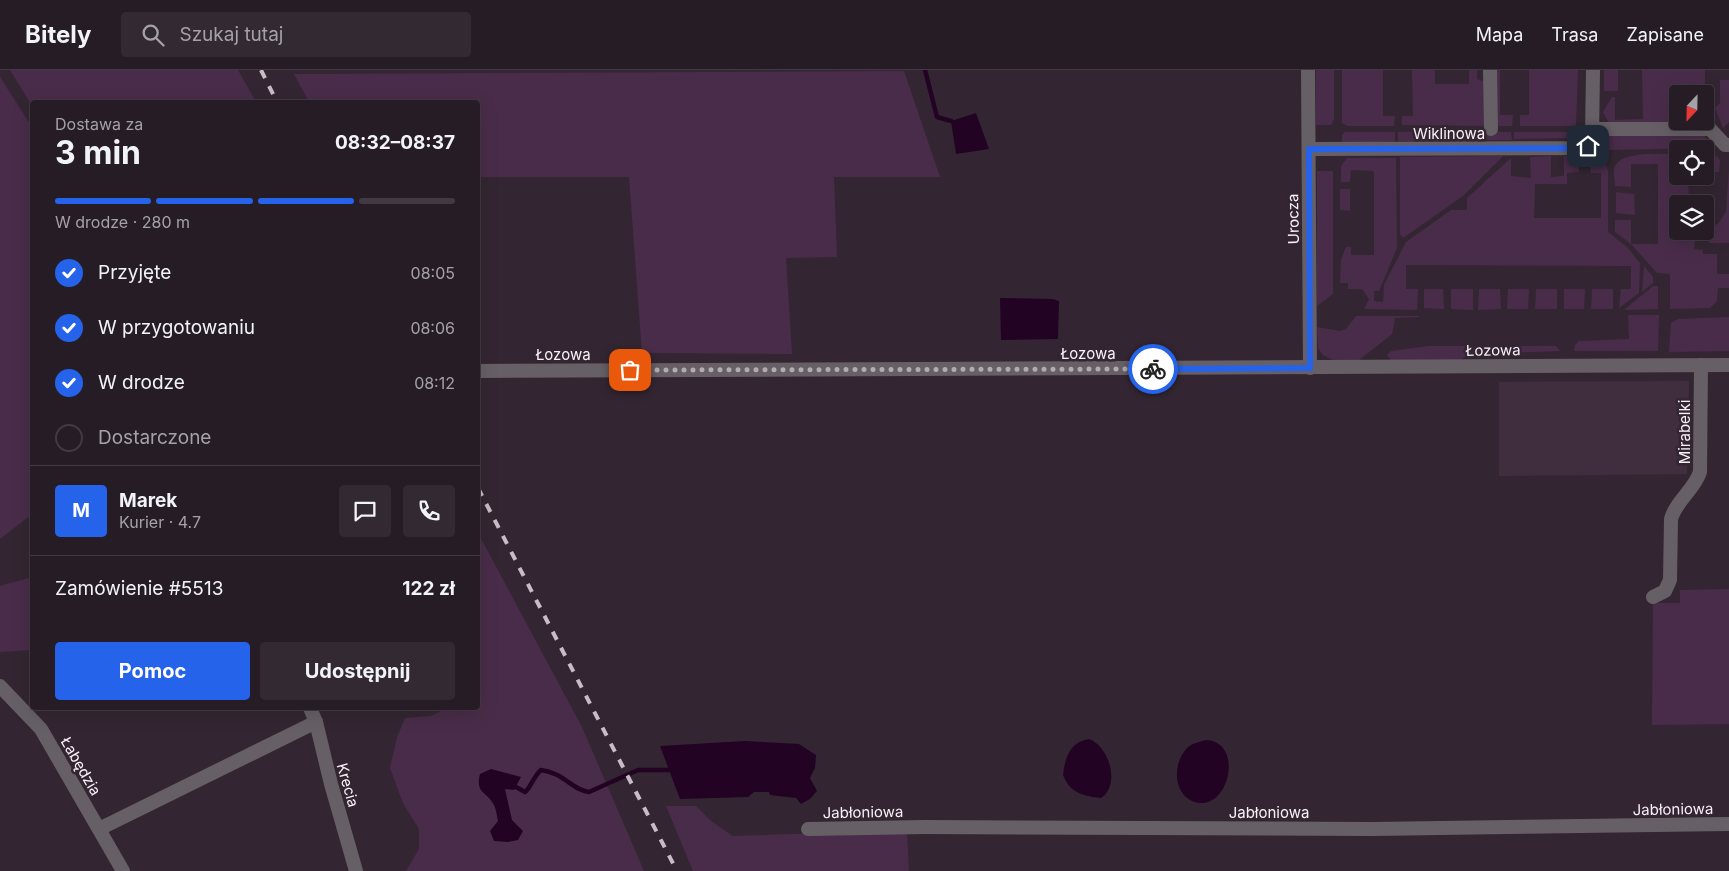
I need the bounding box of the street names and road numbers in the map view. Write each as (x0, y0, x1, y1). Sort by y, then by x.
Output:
street label: Wiklinowa (1413, 124, 1485, 143)
street label: Urocza (1283, 194, 1303, 244)
street label: Łozowa (1465, 340, 1521, 360)
street label: Łozowa (1060, 344, 1116, 363)
street label: Łozowa (535, 345, 591, 364)
street label: Mirabelki (1675, 400, 1694, 464)
street label: Łabędzia (57, 733, 105, 799)
street label: Krecia (333, 761, 363, 809)
street label: Jabłoniowa (1632, 799, 1714, 819)
street label: Jabłoniowa (822, 802, 904, 822)
street label: Jabłoniowa (1229, 803, 1309, 822)

